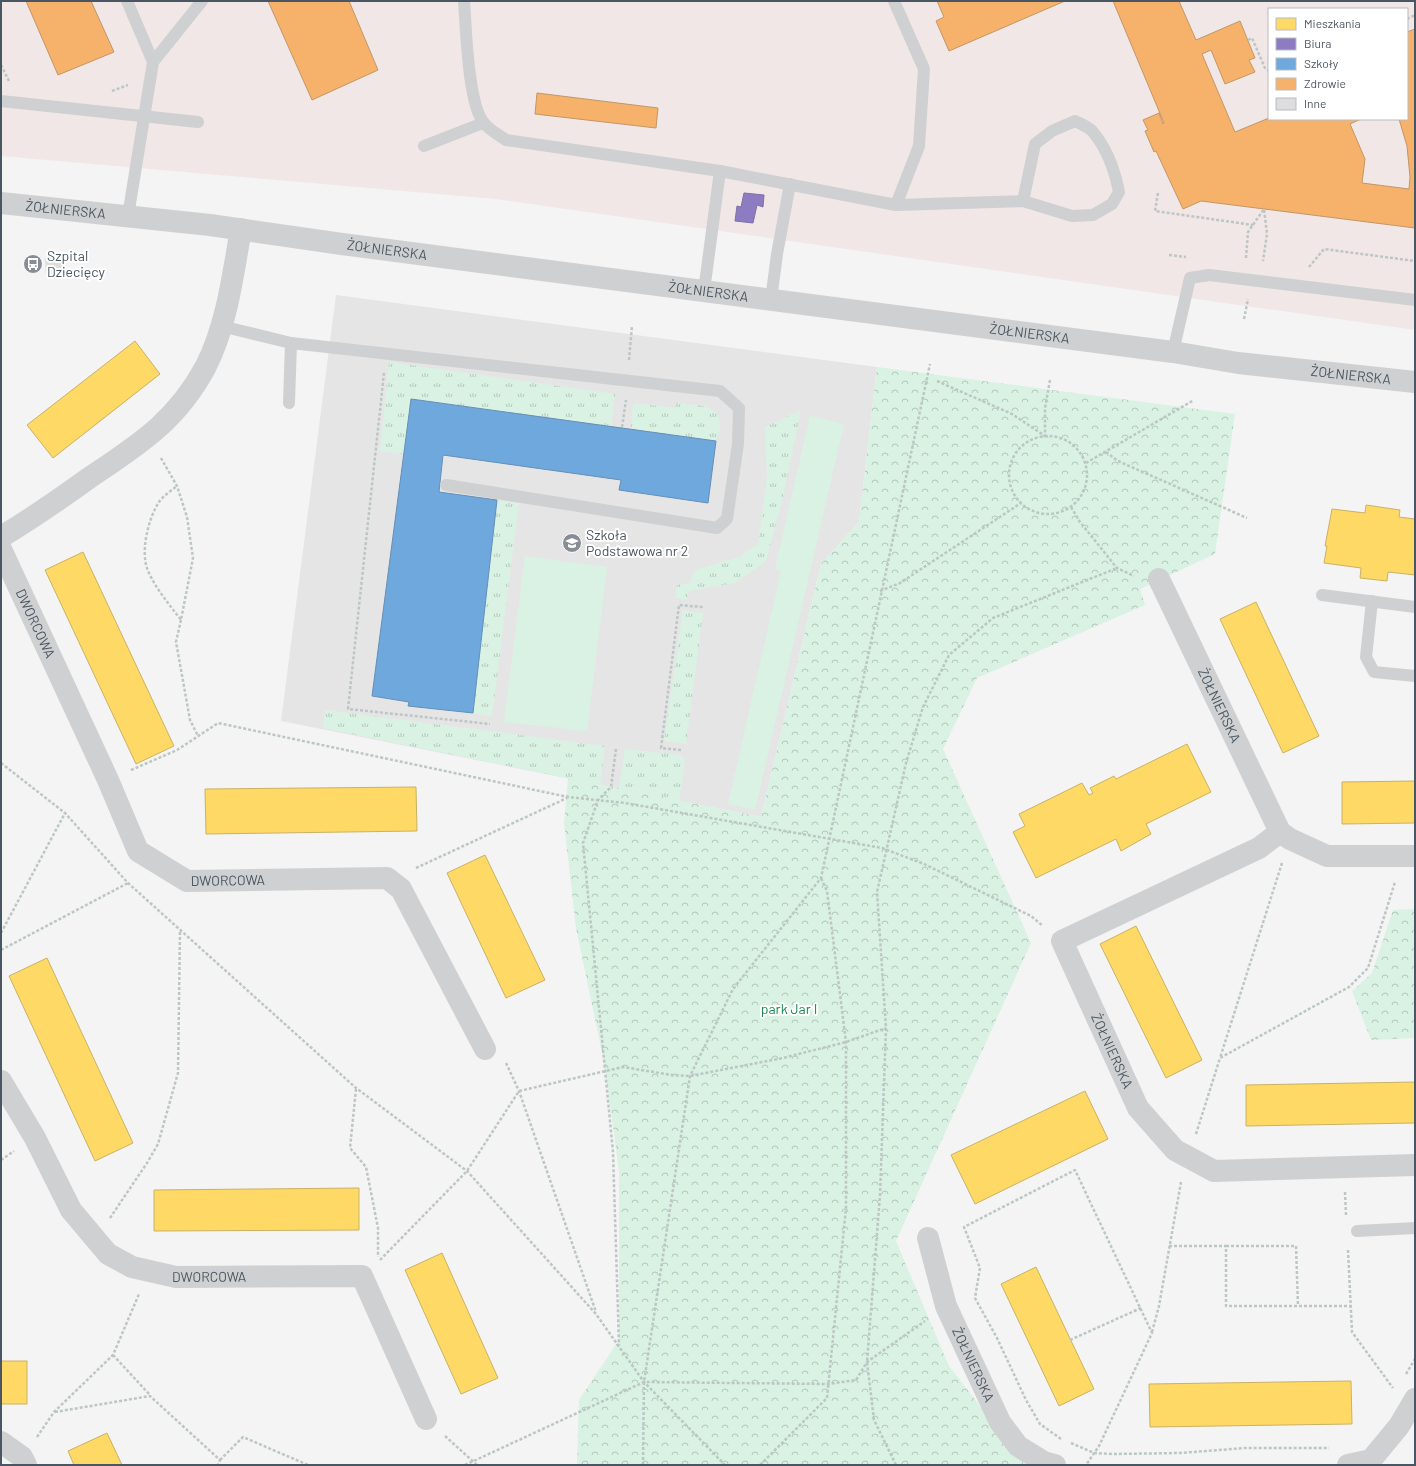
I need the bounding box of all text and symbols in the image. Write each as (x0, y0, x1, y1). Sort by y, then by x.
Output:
legend (1268, 8, 1408, 120)
text: Mieszkania (1304, 16, 1361, 30)
text: Biura (1304, 36, 1332, 50)
text: Szkoły (1304, 56, 1339, 70)
text: Zdrowie (1304, 76, 1346, 90)
text: Inne (1304, 96, 1326, 110)
street label: ŻOŁNIERSKA (25, 197, 107, 222)
street label: ŻOŁNIERSKA (346, 236, 429, 263)
place label: Szpital Dziecięcy (47, 247, 105, 280)
bus stop icon: Szpital Dziecięcy (22, 253, 44, 275)
street label: ŻOŁNIERSKA (667, 278, 750, 305)
street label: ŻOŁNIERSKA (989, 319, 1071, 347)
street label: ŻOŁNIERSKA (1310, 362, 1392, 387)
place label: Szkoła Podstawowa nr 2 (586, 526, 688, 559)
school or university icon: Szkoła Podstawowa nr 2 (561, 532, 583, 554)
street label: DWORCOWA (13, 586, 59, 661)
street label: ŻOŁNIERSKA (1195, 665, 1245, 746)
street label: DWORCOWA (191, 871, 266, 889)
park label: park Jar I (761, 1000, 817, 1017)
street label: ŻOŁNIERSKA (1088, 1010, 1137, 1091)
street label: DWORCOWA (172, 1268, 247, 1285)
street label: ŻOŁNIERSKA (949, 1324, 999, 1405)

